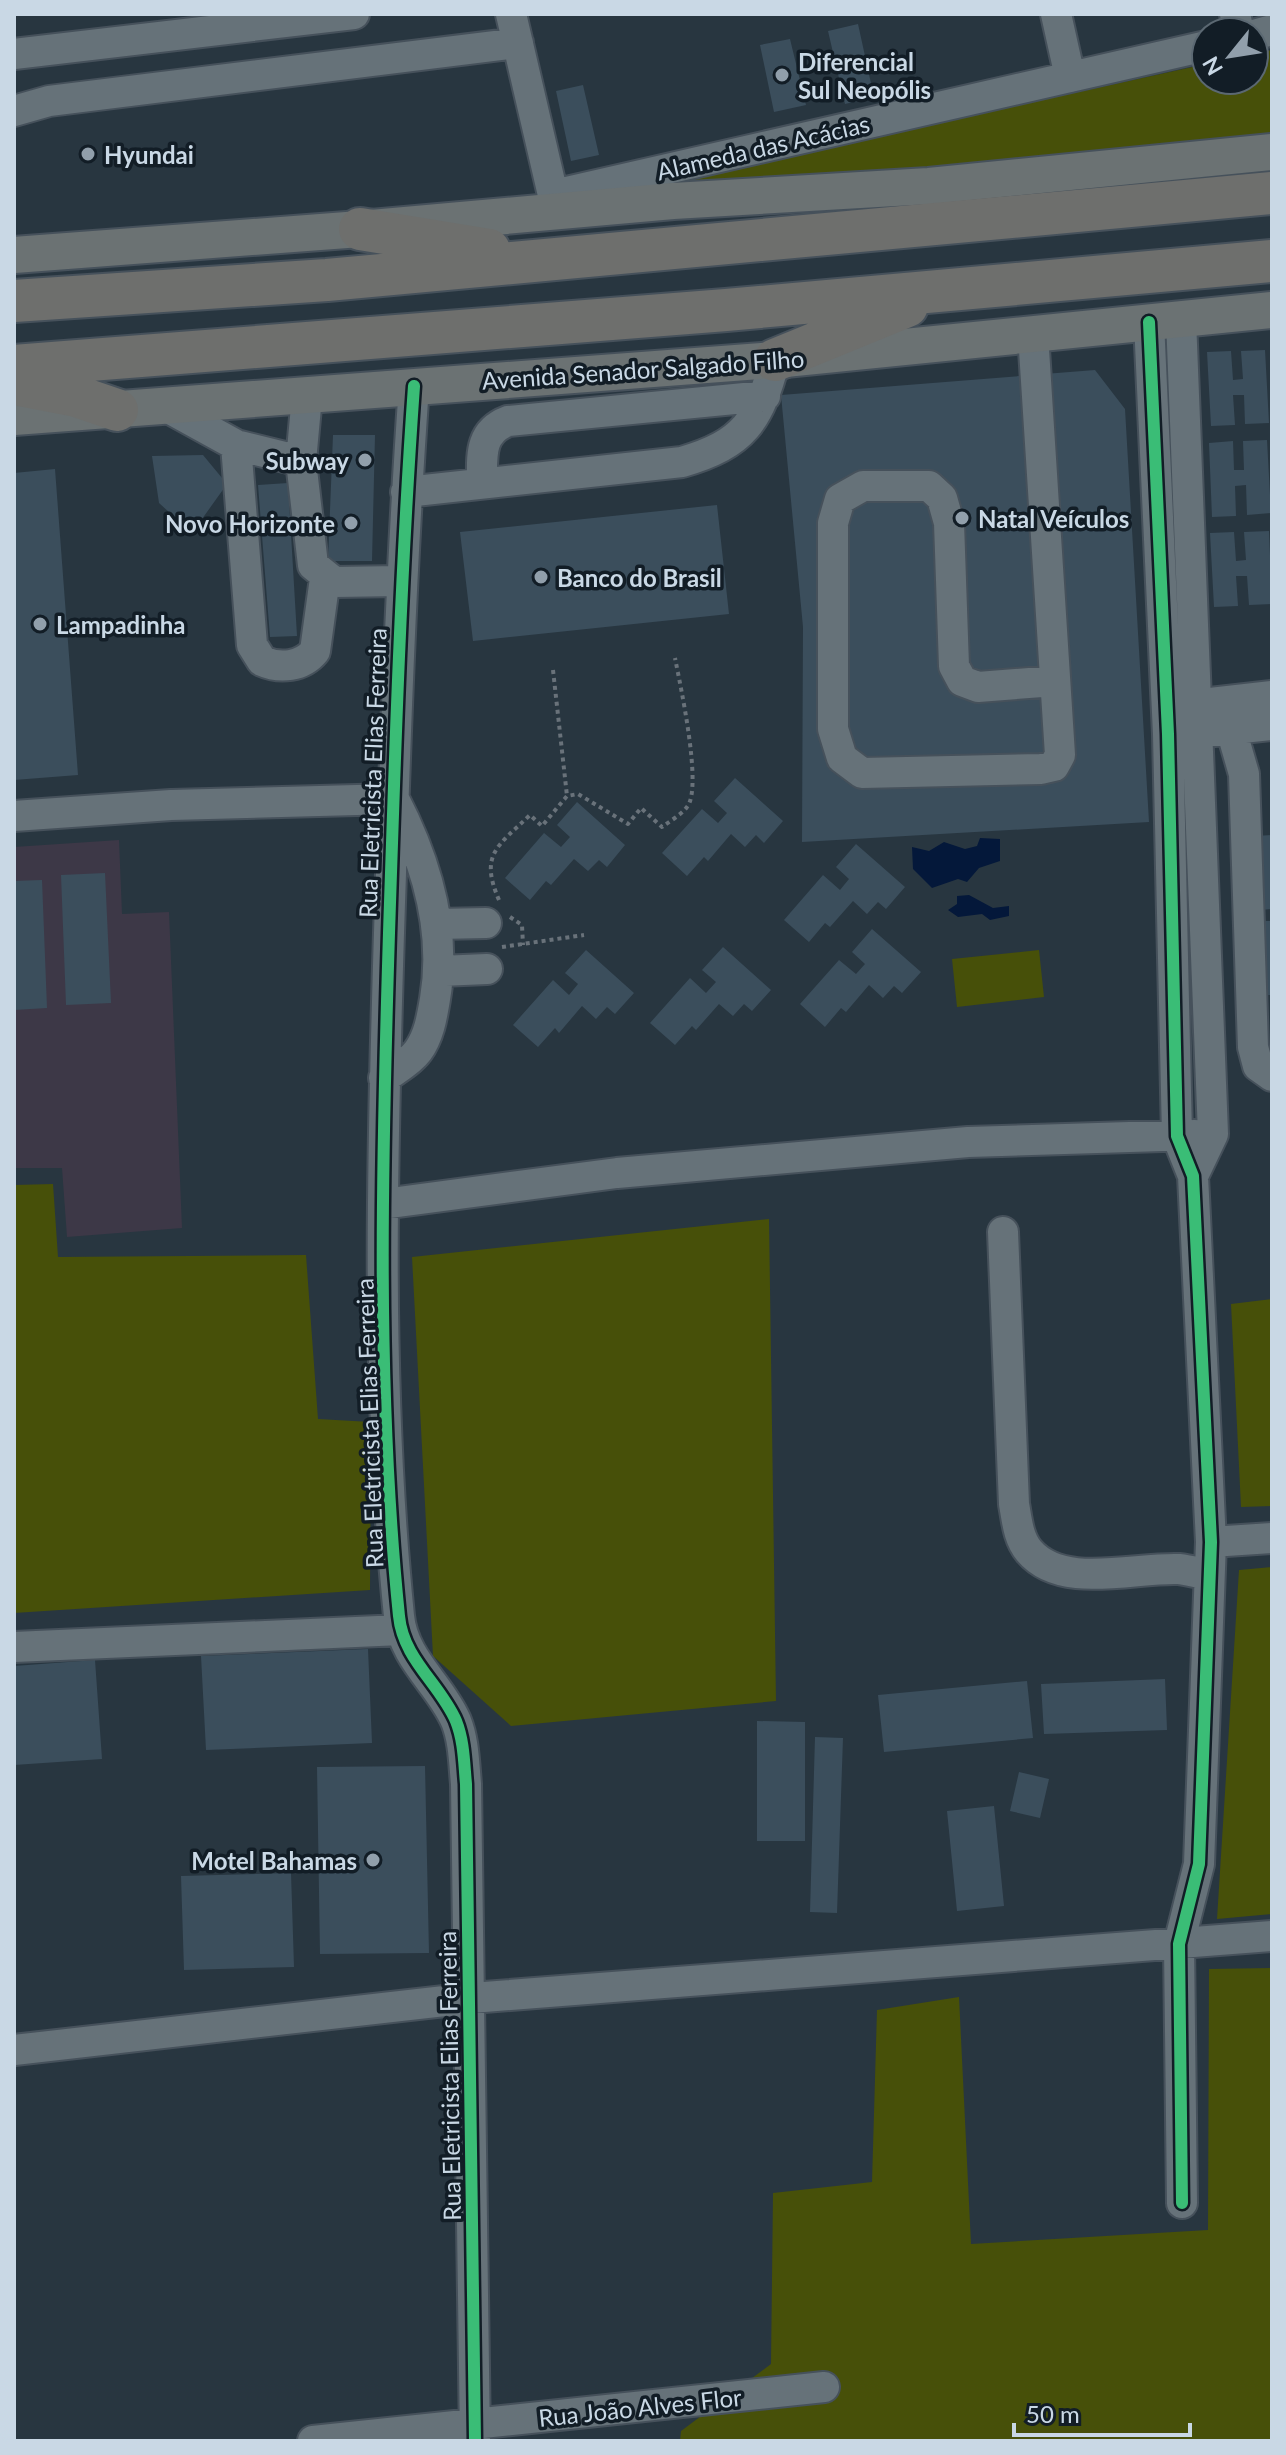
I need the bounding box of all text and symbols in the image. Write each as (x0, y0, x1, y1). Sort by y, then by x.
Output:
north arrow (1190, 16, 1270, 96)
place label: Diferencial Sul Neopólis (798, 47, 931, 104)
text: N (1196, 52, 1228, 80)
marker: Diferencial Sul Neopólis (773, 66, 791, 84)
street label: Alameda das Acácias (654, 108, 872, 186)
place label: Hyundai (104, 140, 194, 169)
marker: Hyundai (79, 145, 97, 163)
street label: Avenida Senador Salgado Filho (481, 343, 805, 395)
place label: Subway (265, 446, 349, 475)
marker: Subway (356, 451, 374, 469)
place label: Natal Veículos (978, 504, 1129, 533)
place label: Novo Horizonte (165, 509, 335, 538)
marker: Natal Veículos (953, 509, 971, 527)
marker: Novo Horizonte (342, 514, 360, 532)
place label: Banco do Brasil (557, 563, 722, 592)
marker: Banco do Brasil (532, 568, 550, 586)
place label: Lampadinha (56, 610, 186, 639)
marker: Lampadinha (31, 615, 49, 633)
street label: Rua Eletricista Elias Ferreira (352, 628, 392, 918)
street label: Rua Eletricista Elias Ferreira (349, 1278, 389, 1568)
place label: Motel Bahamas (191, 1846, 357, 1875)
marker: Motel Bahamas (364, 1851, 382, 1869)
street label: Rua Eletricista Elias Ferreira (432, 1931, 466, 2221)
street label: Rua João Alves Flor (537, 2382, 743, 2432)
scale bar (1014, 2387, 1190, 2437)
text: 50 m (1026, 2399, 1080, 2428)

